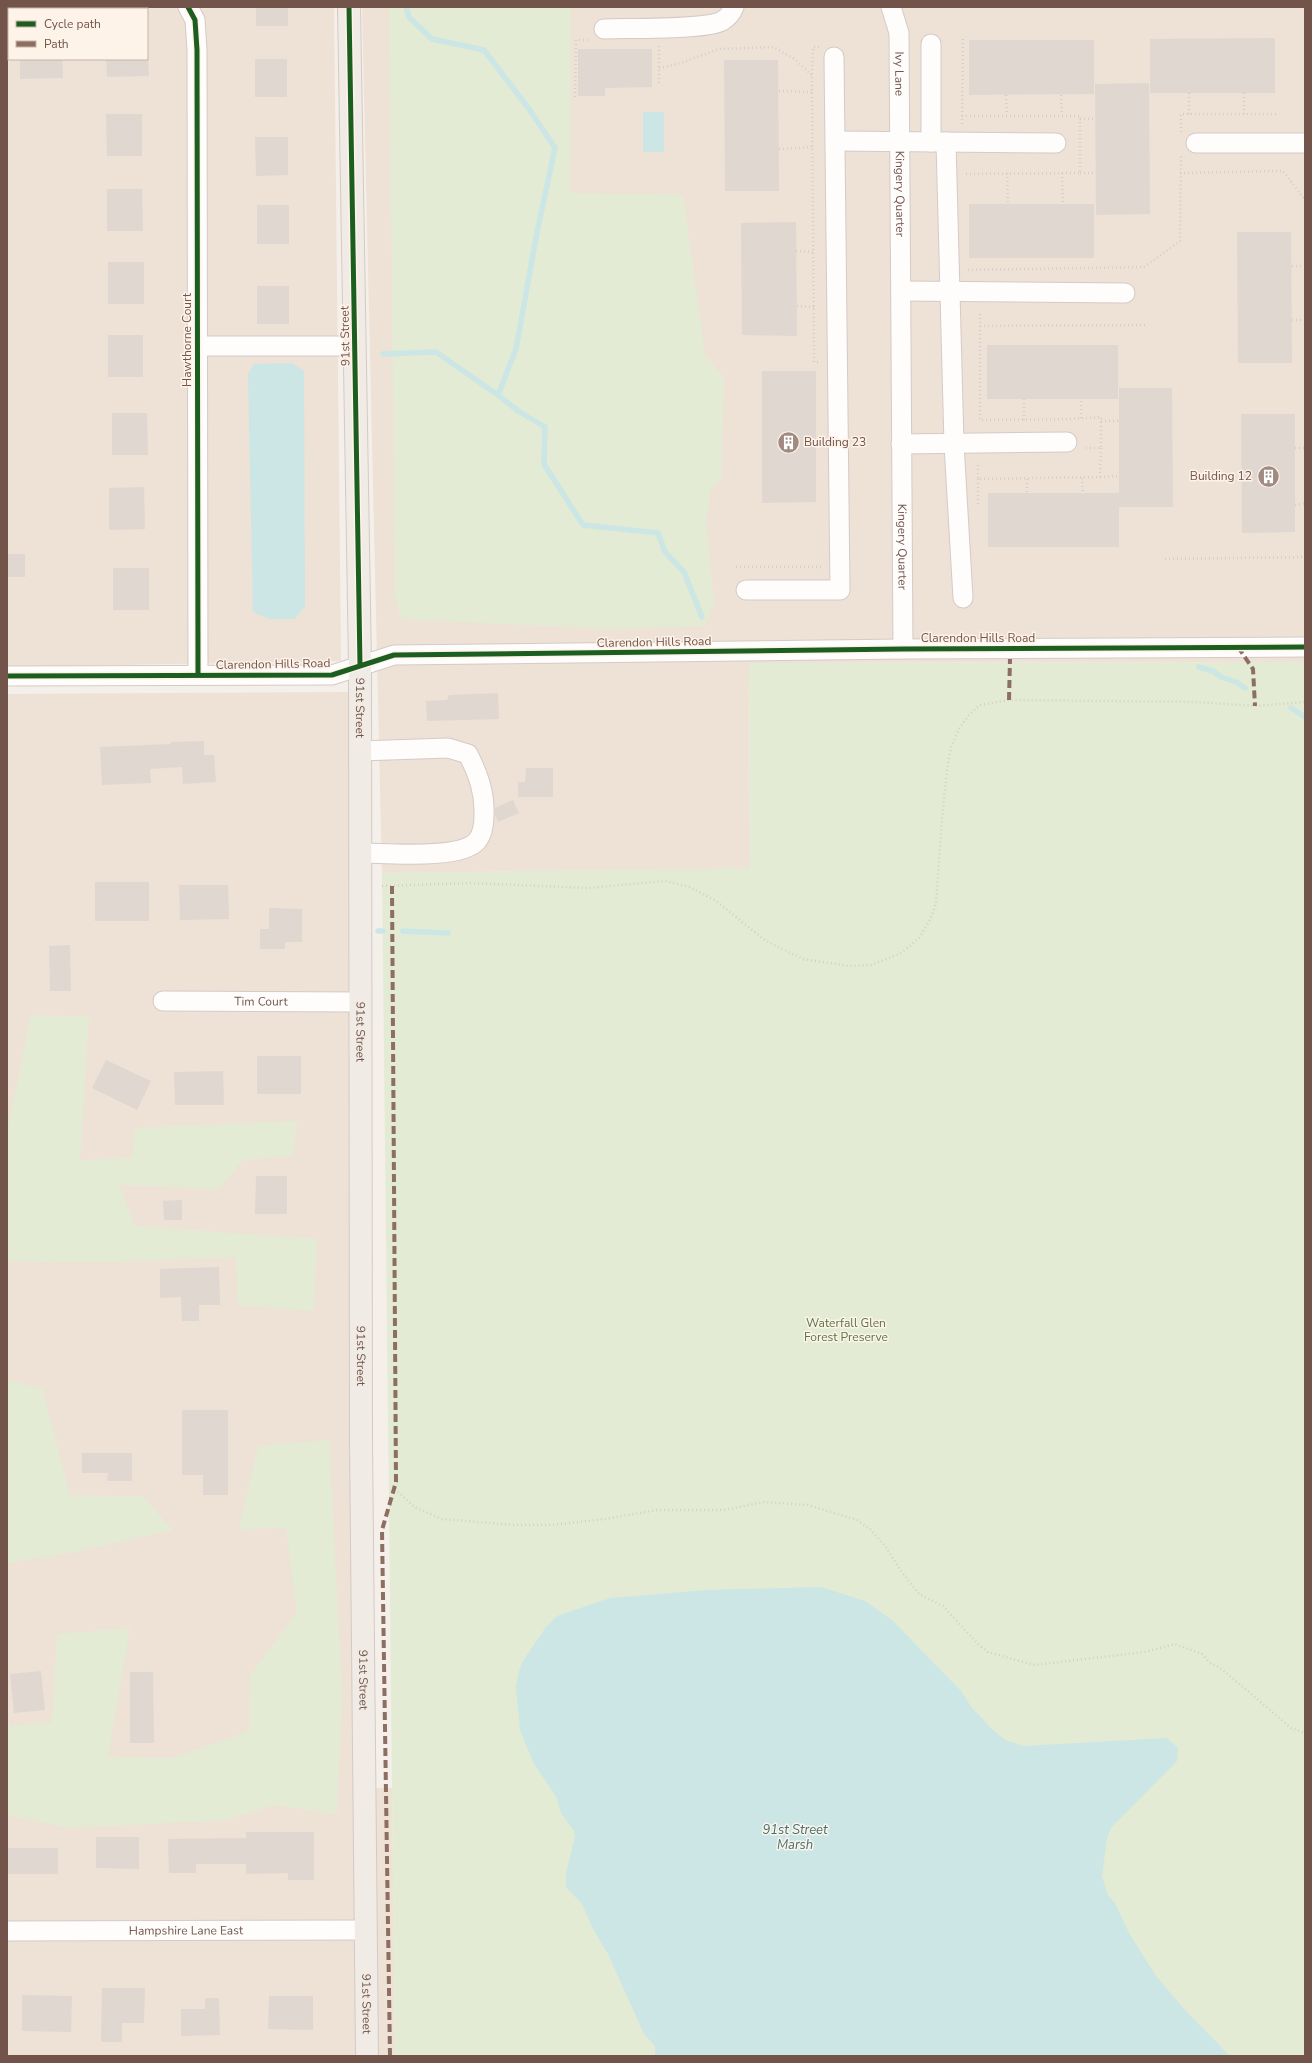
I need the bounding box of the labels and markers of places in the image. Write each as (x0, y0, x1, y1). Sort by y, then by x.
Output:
building icon: Building 23 (776, 429, 802, 455)
place label: Building 23 (804, 434, 866, 450)
building icon: Building 12 (1255, 463, 1281, 489)
place label: Building 12 (1190, 468, 1252, 484)

